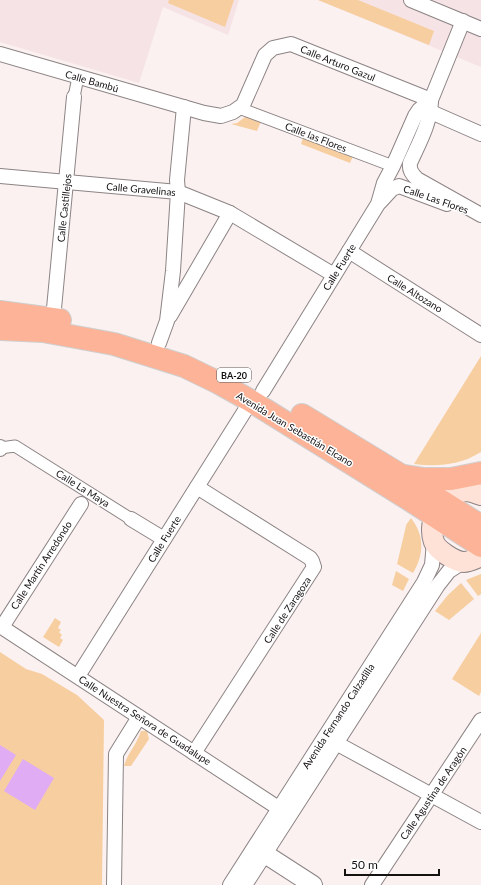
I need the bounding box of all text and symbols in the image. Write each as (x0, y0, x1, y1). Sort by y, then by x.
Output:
street label: Calle Arturo Gazul (299, 42, 377, 84)
street label: Calle Bambú (64, 68, 120, 94)
street label: Calle las Flores (283, 120, 349, 154)
street label: Calle Castillejos (54, 173, 74, 243)
street label: Calle Gravelinas (106, 180, 176, 198)
street label: Calle Las Flores (402, 182, 470, 216)
street label: Calle Fuerte (320, 241, 358, 293)
street label: Calle Altozano (385, 271, 445, 315)
road number: BA-20 (217, 368, 251, 382)
street label: Avenida Juan Sebastián Elcano (234, 389, 356, 469)
street label: Calle La Maya (54, 467, 112, 509)
street label: Calle Fuerte (145, 513, 183, 565)
street label: Calle Martín Arredondo (8, 518, 74, 612)
street label: Calle de Zaragoza (261, 574, 313, 646)
street label: Avenida Fernando Calzadilla (299, 661, 377, 771)
street label: Calle Nuestra Señora de Guadalupe (77, 673, 213, 767)
street label: Calle Agustina de Aragón (397, 744, 469, 842)
scale bar (345, 851, 439, 877)
text: 50 m (351, 857, 378, 872)

